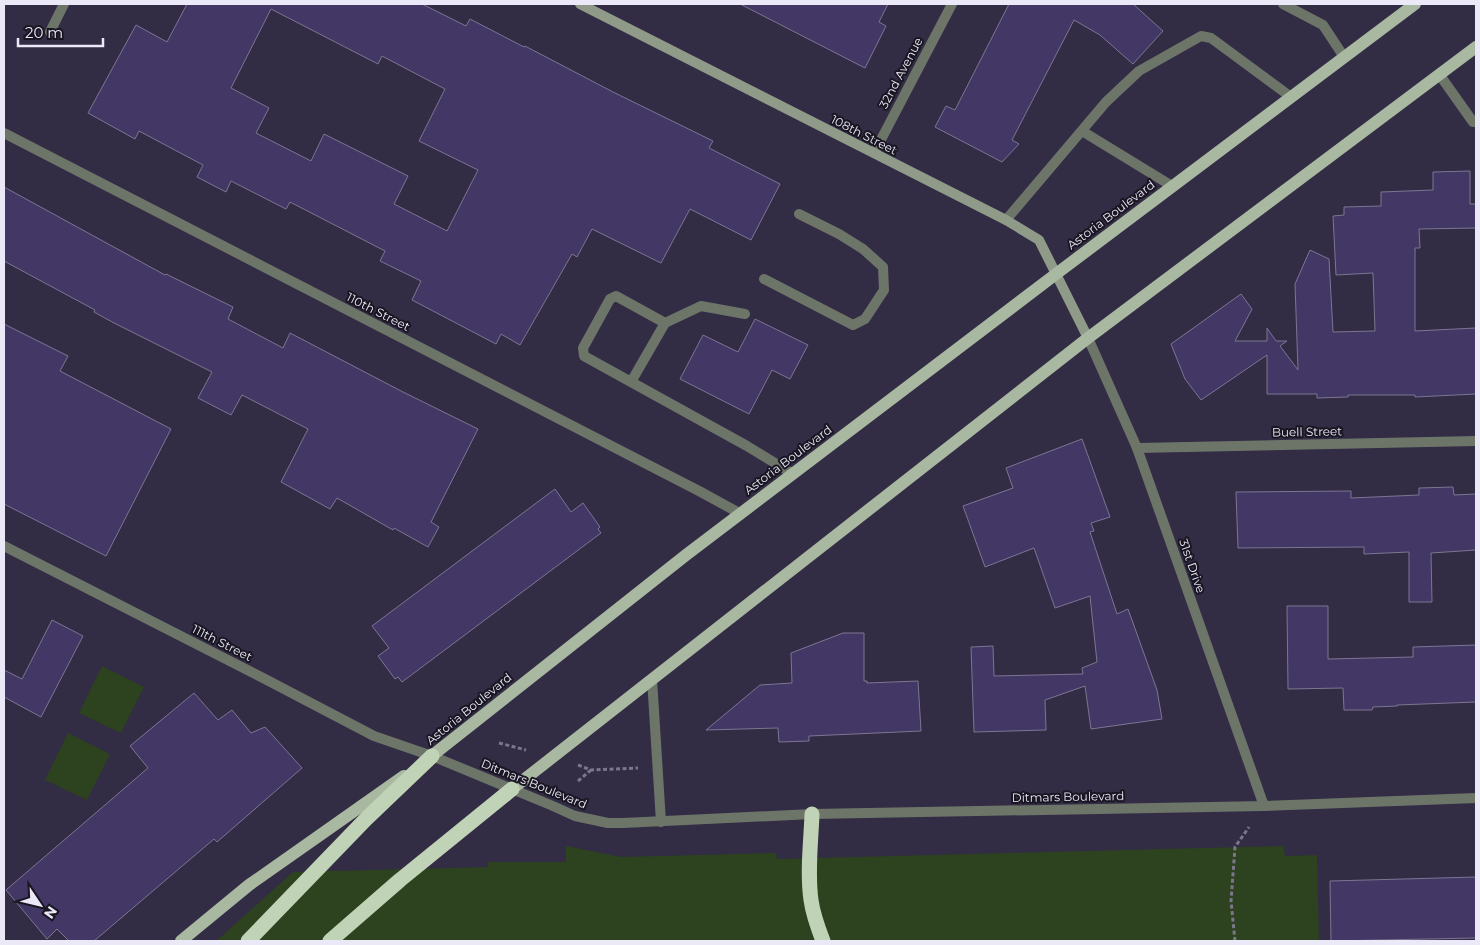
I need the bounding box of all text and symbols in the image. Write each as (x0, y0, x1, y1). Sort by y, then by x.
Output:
scale bar (18, 15, 102, 47)
text: 20 m (25, 23, 63, 42)
street label: 32nd Avenue (876, 35, 926, 111)
street label: 108th Street (829, 111, 900, 158)
street label: Astoria Boulevard (1064, 177, 1157, 252)
street label: 110th Street (344, 289, 413, 334)
street label: Astoria Boulevard (741, 422, 834, 497)
street label: Buell Street (1272, 423, 1342, 440)
street label: 31st Drive (1176, 537, 1209, 595)
street label: 111th Street (190, 621, 255, 664)
street label: Astoria Boulevard (423, 669, 515, 748)
street label: Ditmars Boulevard (479, 755, 589, 812)
street label: Ditmars Boulevard (1012, 788, 1124, 805)
north arrow (15, 880, 65, 930)
text: N (40, 903, 61, 922)

